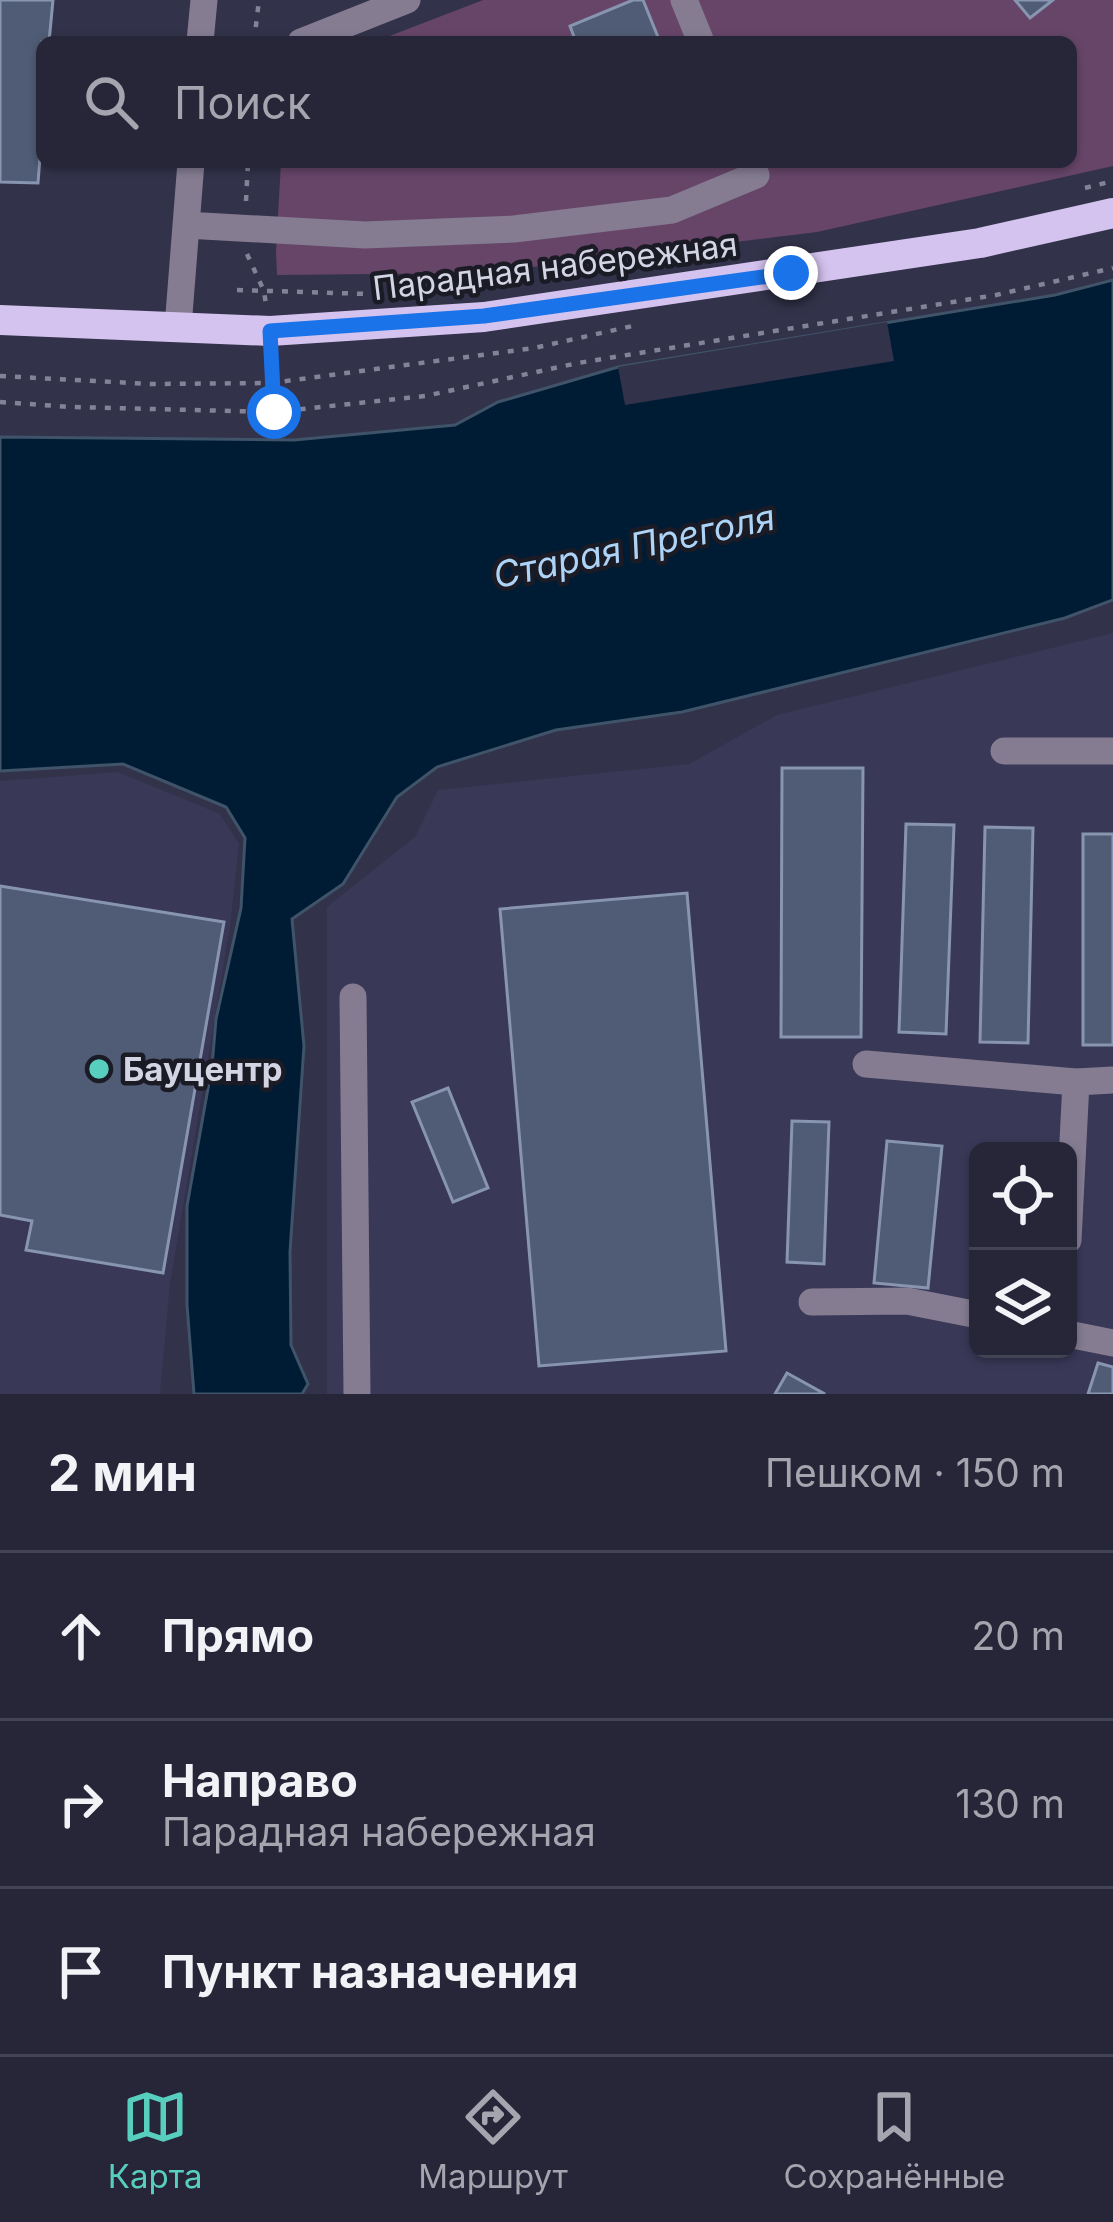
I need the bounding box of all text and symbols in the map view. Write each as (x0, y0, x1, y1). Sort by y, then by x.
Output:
search box (36, 36, 1077, 168)
icon: search (78, 69, 144, 135)
text: Поиск (174, 75, 311, 130)
street label: Парадная набережная (370, 224, 740, 308)
route end (764, 246, 818, 300)
route start (247, 385, 301, 439)
water label: Старая Преголя (489, 495, 779, 597)
place label: Бауцентр (123, 1049, 283, 1089)
marker: Бауцентр (86, 1056, 112, 1082)
map controls (969, 1142, 1077, 1358)
button: locate (969, 1142, 1077, 1250)
button: layers (969, 1250, 1077, 1358)
text: 2 мин (48, 1442, 197, 1503)
text: Пешком · 150 m (765, 1449, 1065, 1496)
icon: ahead (48, 1603, 114, 1669)
text: Прямо (162, 1608, 314, 1663)
text: 20 m (971, 1612, 1065, 1659)
text: Направо (162, 1753, 358, 1808)
icon: right (48, 1771, 114, 1837)
text: 130 m (955, 1780, 1065, 1827)
text: Парадная набережная (162, 1808, 596, 1855)
icon: arrive (48, 1939, 114, 2005)
text: Пункт назначения (162, 1944, 579, 1999)
tab: Карта (108, 2084, 203, 2196)
tab: Маршрут (418, 2084, 568, 2196)
tab: Сохранённые (784, 2084, 1005, 2196)

